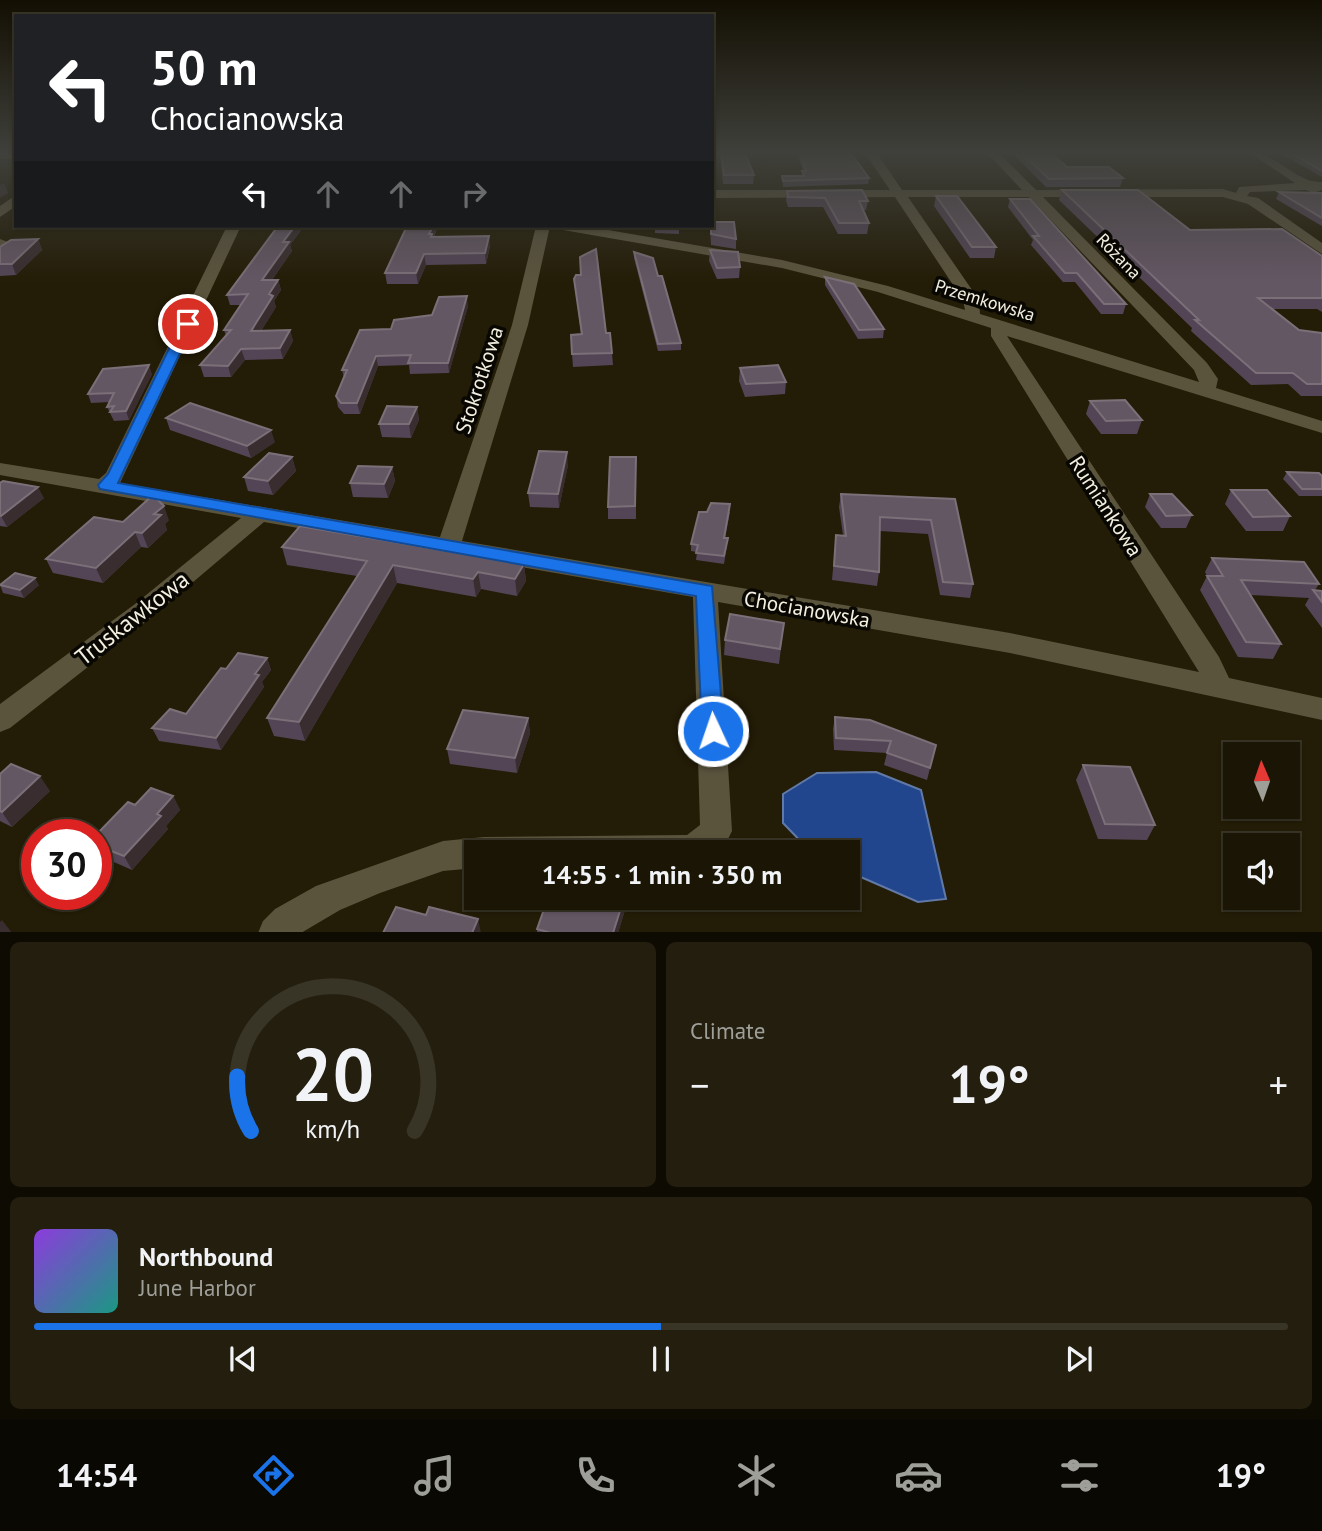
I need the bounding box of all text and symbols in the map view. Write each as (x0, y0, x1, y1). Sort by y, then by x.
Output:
text: 50 m (150, 35, 257, 99)
icon: left (35, 42, 126, 133)
text: Chocianowska (150, 97, 344, 139)
icon: left (236, 175, 274, 213)
icon: ahead (309, 175, 347, 213)
icon: ahead (382, 175, 420, 213)
icon: right (455, 175, 493, 213)
street label: Różana (1092, 228, 1146, 284)
street label: Przemkowska (932, 274, 1038, 326)
pin (158, 294, 218, 354)
icon: arrive (169, 305, 207, 343)
street label: Stokrotkowa (449, 323, 509, 437)
street label: Rumiankowa (1063, 450, 1149, 562)
street label: Truskawkowa (69, 564, 195, 672)
street label: Chocianowska (742, 585, 872, 633)
position arrow (676, 694, 750, 768)
north arrow (1223, 742, 1300, 819)
map controls (1223, 742, 1300, 910)
speed limit sign: 30 (21, 819, 112, 910)
button: sound (1223, 833, 1300, 910)
text: 14:55 · 1 min · 350 m (542, 858, 782, 891)
text: Climate (690, 1016, 765, 1045)
text: 20 (292, 1027, 374, 1121)
text: 19° (948, 1050, 1030, 1117)
text: − (690, 1060, 709, 1109)
text: + (1269, 1060, 1288, 1109)
text: km/h (306, 1112, 360, 1144)
text: Northbound (139, 1240, 273, 1273)
text: June Harbor (139, 1273, 256, 1302)
icon: previous (224, 1340, 262, 1378)
icon: pause (642, 1340, 680, 1378)
icon: next (1060, 1340, 1098, 1378)
icon: directions (249, 1451, 298, 1500)
icon: music (410, 1451, 459, 1500)
icon: phone (571, 1451, 620, 1500)
icon: climate (732, 1451, 781, 1500)
icon: car (894, 1451, 943, 1500)
icon: filters (1055, 1451, 1104, 1500)
text: 14:54 (56, 1454, 137, 1496)
text: 19° (1216, 1454, 1266, 1496)

